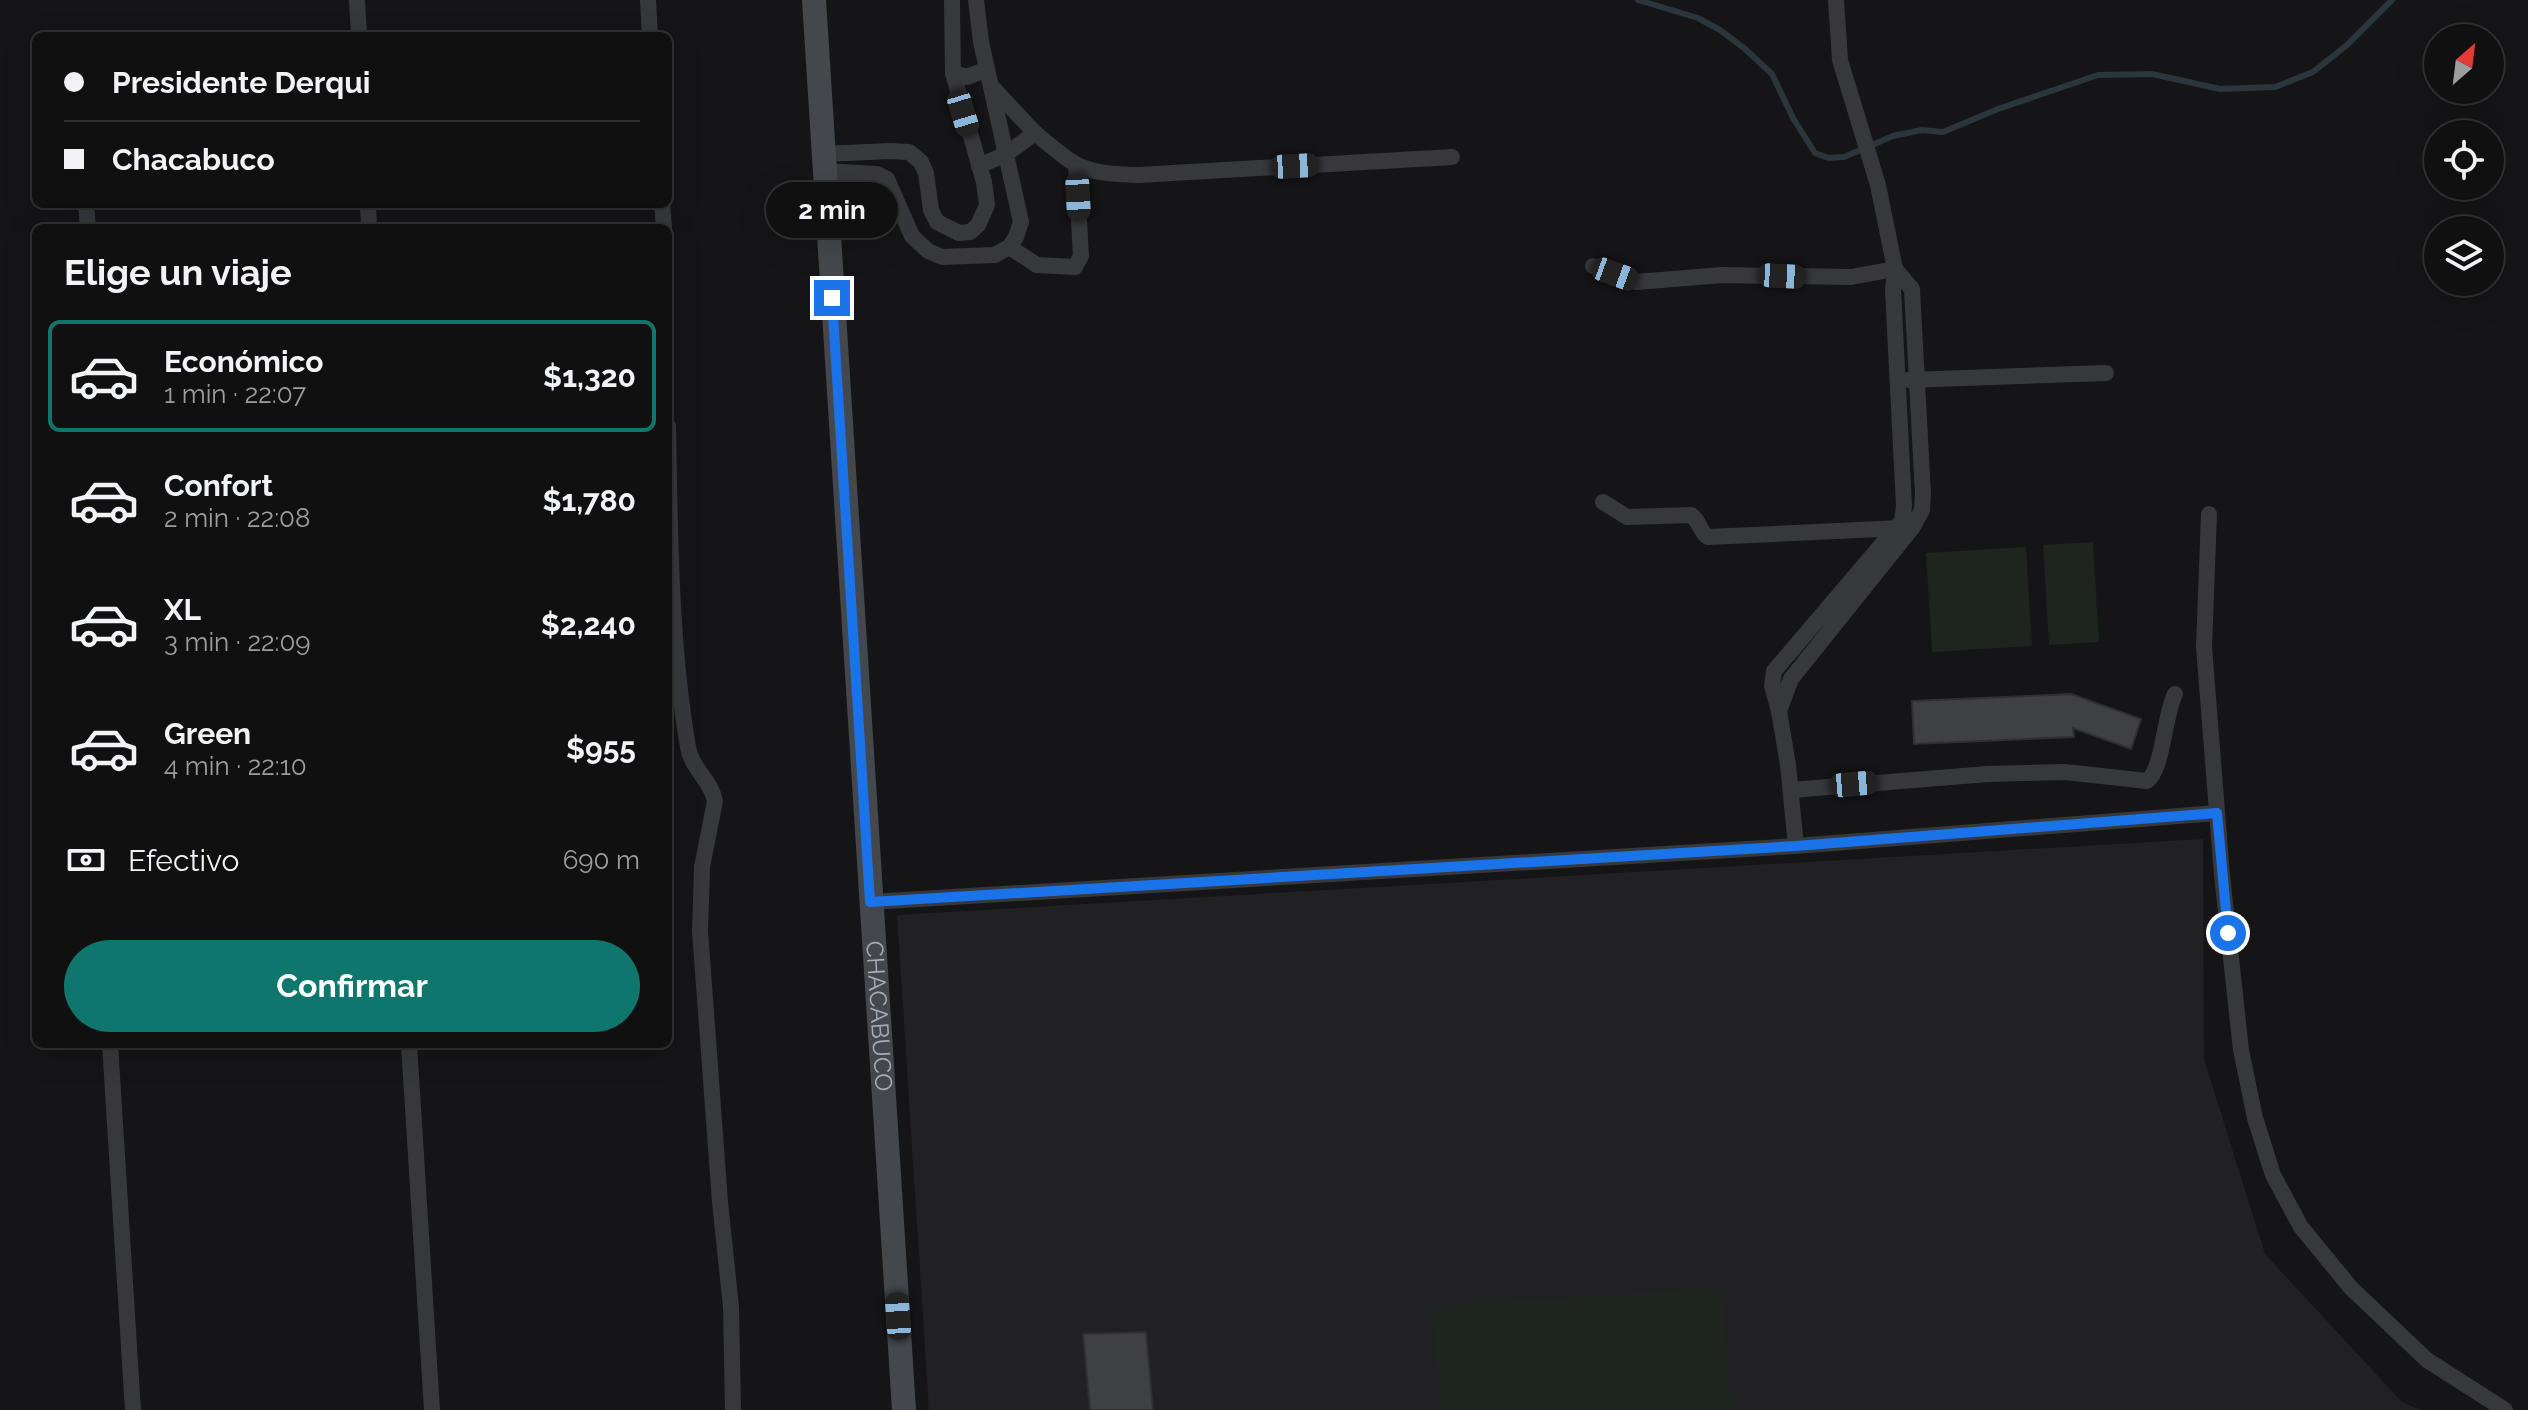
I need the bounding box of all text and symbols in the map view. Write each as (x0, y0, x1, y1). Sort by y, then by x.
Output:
north arrow (2424, 24, 2504, 104)
map controls (2424, 24, 2504, 296)
text: Presidente Derqui (112, 65, 371, 100)
car (945, 87, 981, 139)
button: locate (2424, 120, 2504, 200)
text: Chacabuco (112, 142, 275, 177)
car (1270, 153, 1320, 179)
car (1065, 172, 1091, 222)
callout: 2 min (766, 182, 898, 238)
text: 2 min (798, 195, 866, 225)
button: layers (2424, 216, 2504, 296)
text: Elige un viaje (64, 251, 292, 293)
car (1588, 255, 1642, 293)
car (1757, 263, 1807, 289)
route end (814, 280, 850, 316)
icon: car (68, 340, 140, 412)
text: Económico (164, 344, 324, 379)
text: $1,320 (543, 359, 636, 394)
text: 1 min · 22:07 (164, 379, 306, 409)
icon: car (68, 464, 140, 536)
text: Confort (164, 468, 273, 503)
text: $1,780 (542, 483, 636, 518)
text: 2 min · 22:08 (164, 503, 310, 533)
icon: car (68, 588, 140, 660)
text: XL (164, 592, 201, 627)
text: $2,240 (541, 607, 636, 642)
text: 3 min · 22:09 (164, 627, 311, 657)
icon: car (68, 712, 140, 784)
text: Green (164, 716, 251, 751)
text: $955 (566, 731, 636, 766)
text: 4 min · 22:10 (164, 751, 307, 781)
car (1829, 770, 1879, 798)
icon: cash (64, 838, 108, 882)
text: Efectivo (128, 843, 239, 878)
text: 690 m (563, 845, 640, 875)
route start (2210, 915, 2246, 951)
button: Confirmar (64, 940, 640, 1032)
street label: CHACABUCO (860, 940, 899, 1092)
car (884, 1291, 912, 1341)

